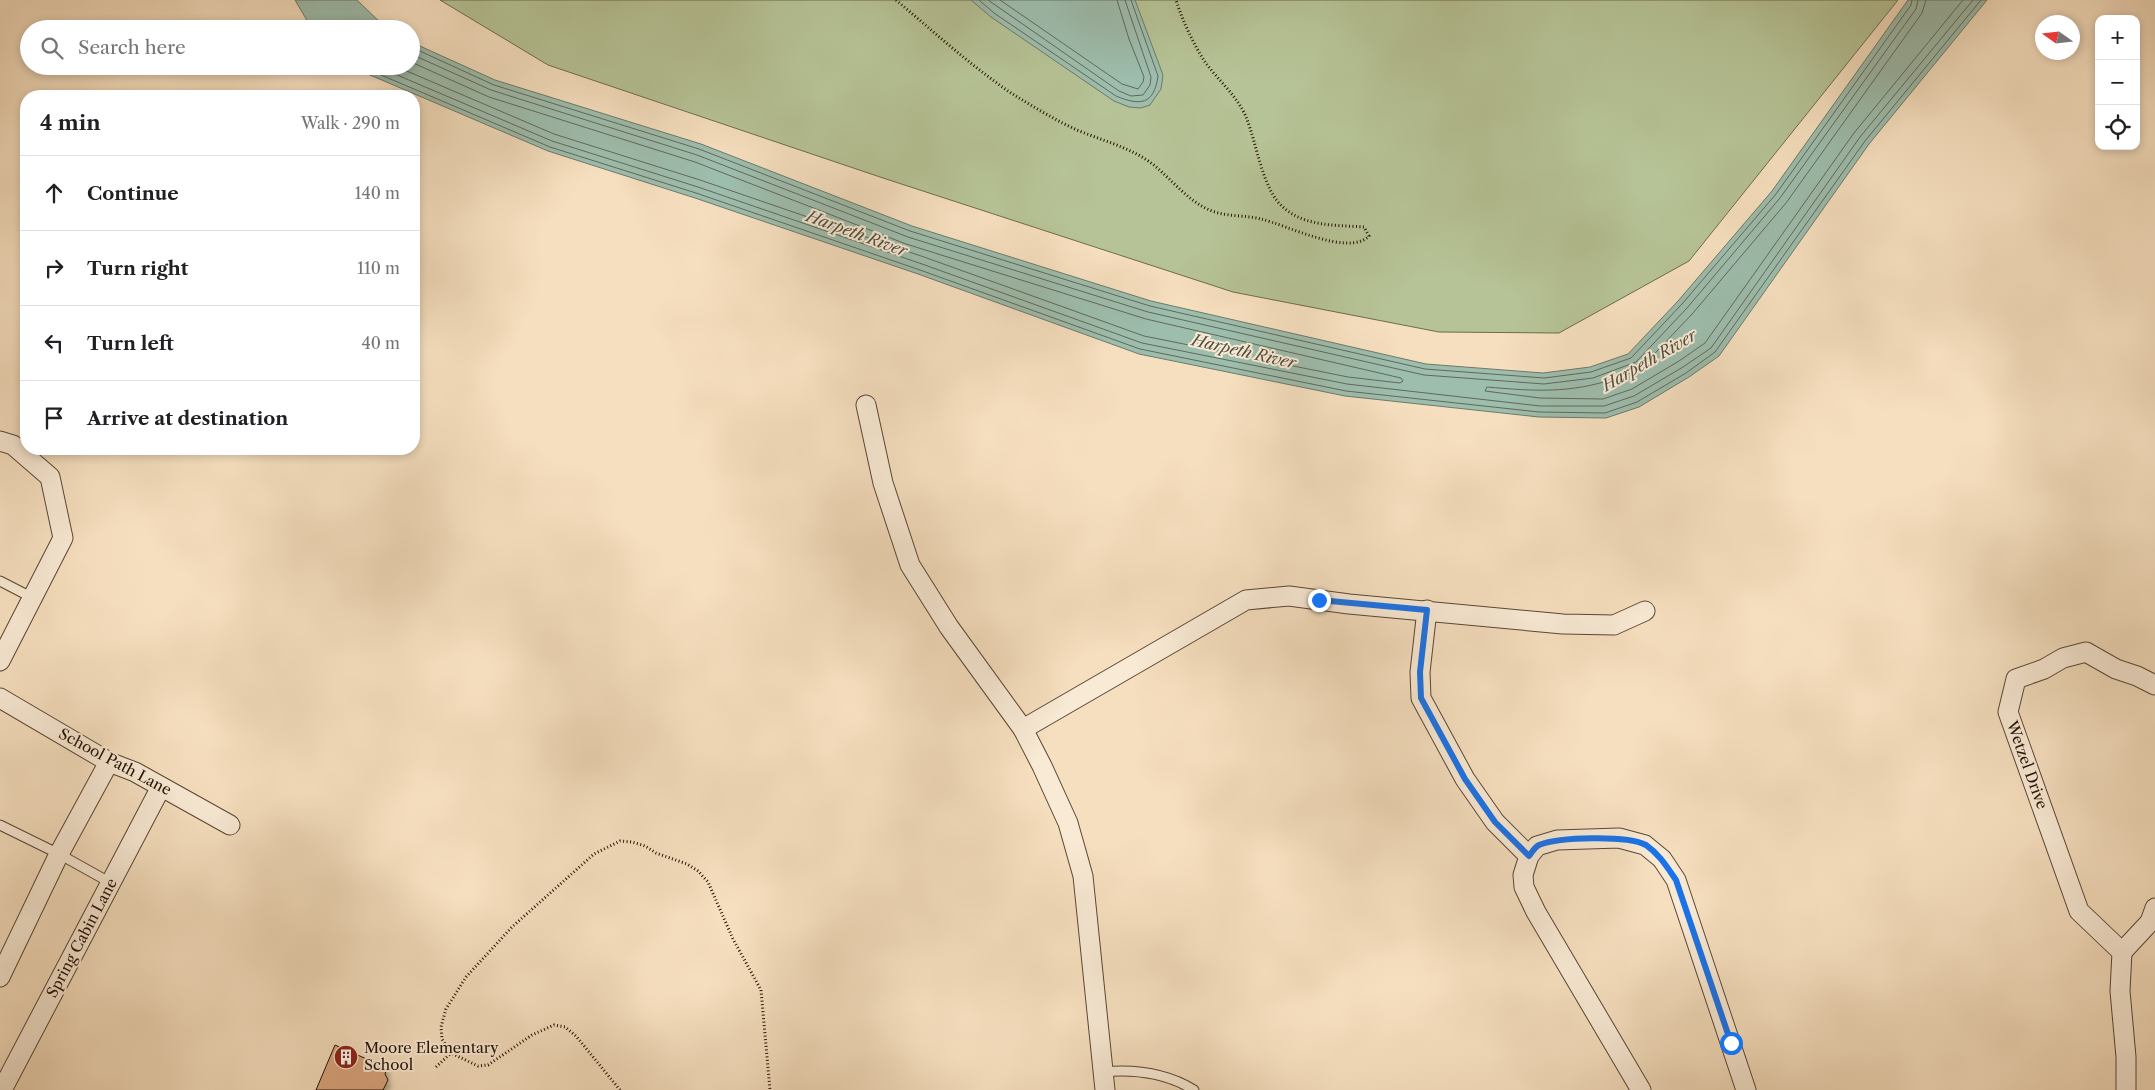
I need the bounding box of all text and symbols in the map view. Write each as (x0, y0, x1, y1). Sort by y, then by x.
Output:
north arrow (2035, 15, 2080, 60)
map controls (2095, 15, 2140, 150)
button: + (2095, 15, 2140, 60)
search box (20, 20, 420, 75)
icon: search (38, 34, 66, 62)
text: Search here (78, 36, 186, 59)
button: − (2095, 60, 2140, 105)
button: locate (2095, 105, 2140, 150)
text: 4 min (40, 110, 101, 135)
text: Walk · 290 m (301, 113, 400, 133)
icon: ahead (40, 179, 68, 207)
text: Continue (87, 182, 179, 205)
text: 140 m (355, 183, 400, 203)
water label: Harpeth River (802, 205, 912, 261)
icon: right (40, 254, 68, 282)
text: Turn right (87, 257, 188, 280)
text: 110 m (357, 258, 400, 278)
water label: Harpeth River (1596, 324, 1701, 396)
icon: left (40, 329, 68, 357)
water label: Harpeth River (1188, 329, 1300, 373)
text: Turn left (87, 332, 174, 355)
text: 40 m (361, 333, 400, 353)
icon: arrive (40, 404, 68, 432)
text: Arrive at destination (87, 407, 288, 430)
route end (1308, 589, 1331, 612)
street label: Wetzel Drive (2002, 717, 2052, 812)
street label: School Path Lane (56, 724, 175, 799)
street label: Spring Cabin Lane (42, 875, 121, 1001)
route start (1720, 1032, 1743, 1055)
place label: Moore Elementary School (364, 1038, 499, 1074)
building icon: Moore Elementary School (333, 1044, 359, 1070)

